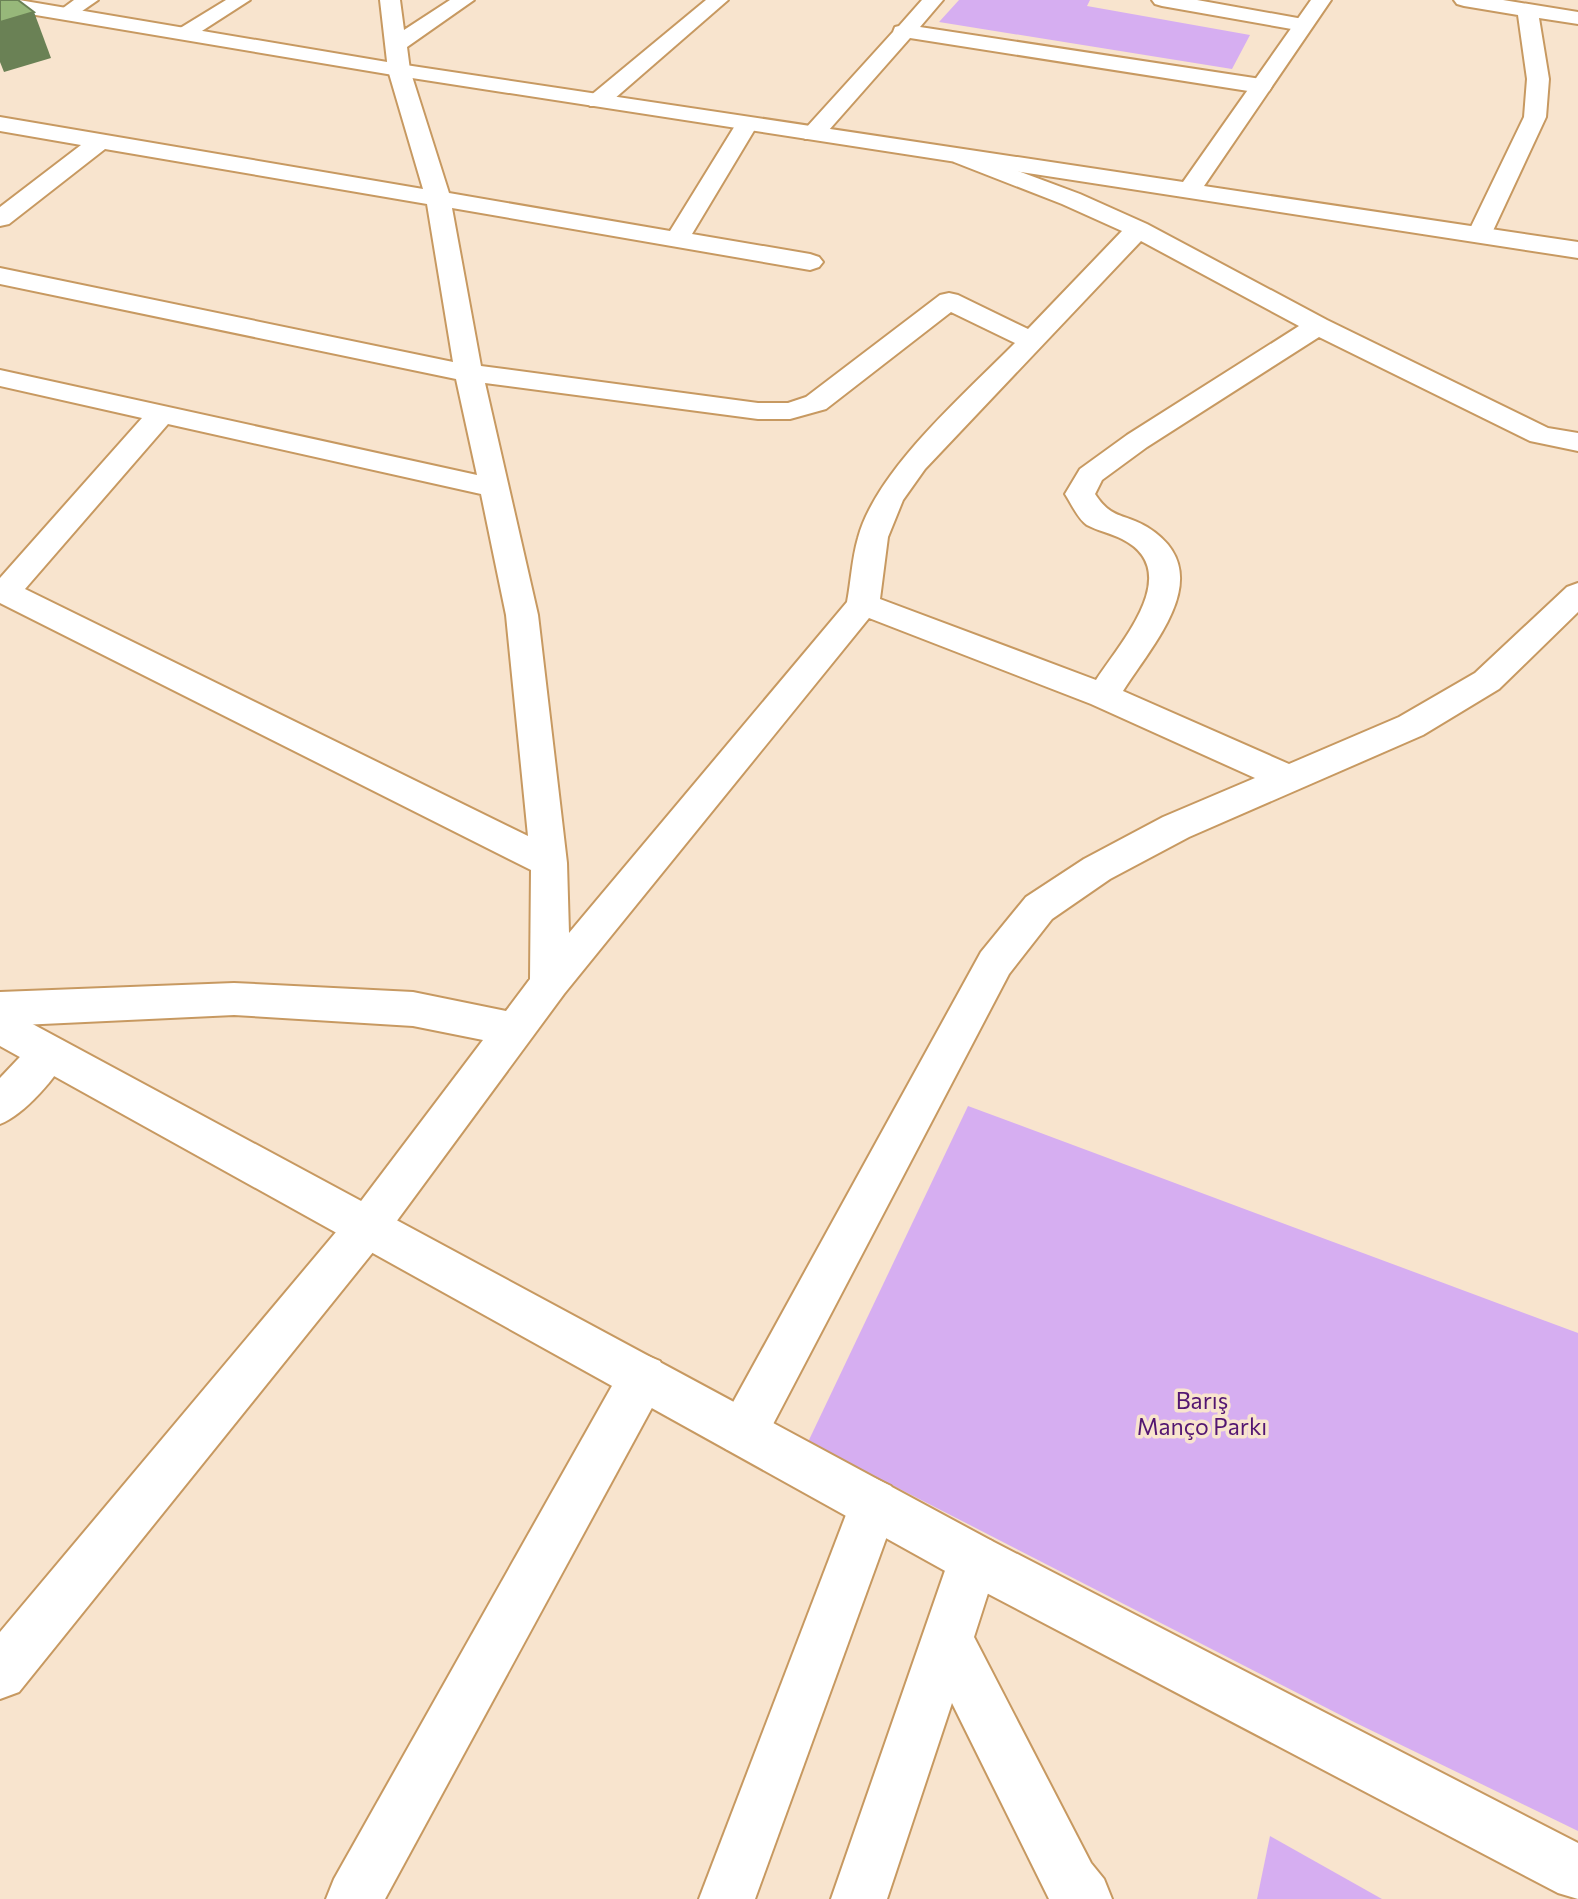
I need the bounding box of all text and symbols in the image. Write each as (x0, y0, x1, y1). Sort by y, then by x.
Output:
park label: Barış Manço Parkı (1137, 1386, 1267, 1440)

